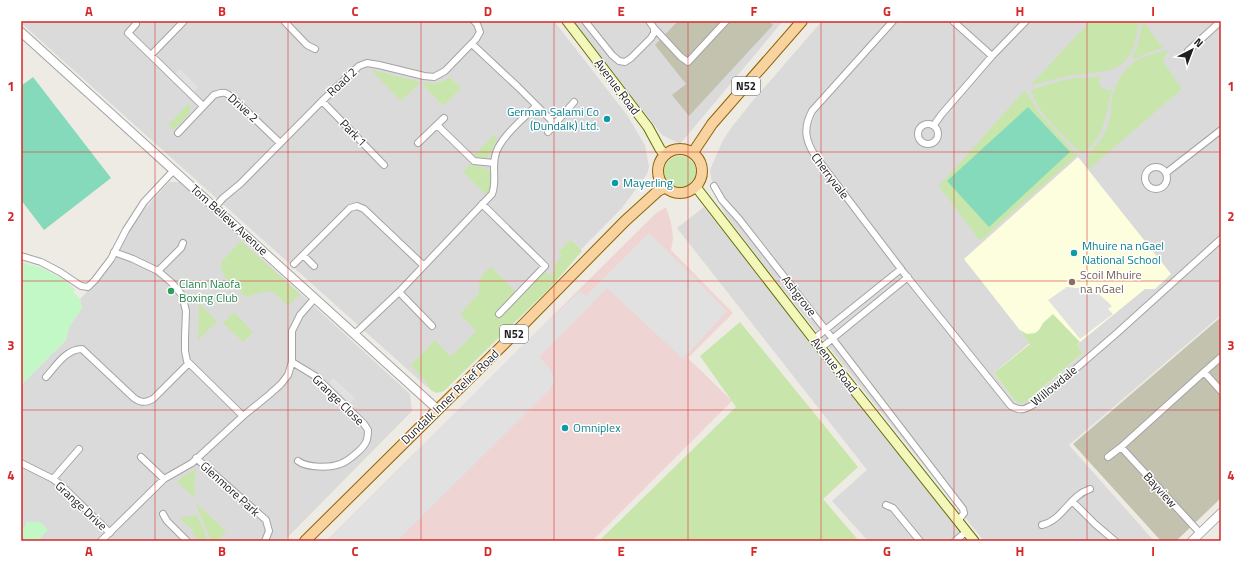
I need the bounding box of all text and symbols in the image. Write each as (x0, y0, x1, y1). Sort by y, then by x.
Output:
text: A (85, 1, 93, 21)
text: B (218, 1, 226, 21)
text: C (351, 1, 359, 21)
text: D (484, 1, 492, 21)
text: E (617, 1, 625, 21)
text: F (751, 1, 758, 21)
text: G (883, 1, 891, 21)
text: H (1016, 1, 1024, 21)
text: I (1151, 1, 1155, 21)
north arrow (1172, 30, 1212, 70)
text: N (1191, 34, 1207, 51)
street label: Avenue Road (590, 55, 645, 119)
street label: Road 2 (322, 63, 361, 101)
text: 1 (7, 76, 15, 96)
text: 1 (1227, 76, 1235, 96)
road number: N52 (732, 77, 760, 95)
street label: Drive 2 (224, 89, 263, 127)
place label: German Salami Co (Dundalk) Ltd. (507, 102, 599, 135)
street label: Park 1 (335, 114, 371, 151)
marker: German Salami Co (Dundalk) Ltd. (602, 114, 612, 124)
street label: Cherryvale (807, 149, 854, 203)
place label: Mayerling (623, 173, 673, 192)
marker: Mayerling (610, 178, 620, 188)
street label: Tom Bellew Avenue (186, 180, 272, 260)
text: 2 (7, 206, 15, 226)
text: 2 (1227, 206, 1235, 226)
place label: Mhuire na nGael National School (1082, 236, 1164, 269)
marker: Mhuire na nGael National School (1069, 248, 1079, 258)
place label: Scoil Mhuire na nGael (1080, 265, 1142, 298)
street label: Ashgrove (777, 271, 821, 320)
place label: Clann Naofa Boxing Club (179, 274, 240, 307)
marker: Scoil Mhuire na nGael (1067, 277, 1077, 287)
marker: Clann Naofa Boxing Club (166, 286, 176, 296)
road number: N52 (500, 325, 528, 343)
street label: Avenue Road (807, 333, 862, 397)
text: 3 (7, 335, 15, 355)
text: 3 (1227, 335, 1235, 355)
street label: Dundalk Inner Relief Road (396, 345, 503, 449)
street label: Willowdale (1026, 361, 1081, 411)
street label: Grange Close (308, 370, 369, 429)
place label: Omniplex (573, 418, 621, 437)
marker: Omniplex (560, 423, 570, 433)
street label: Glenmore Park (196, 457, 265, 521)
text: 4 (7, 465, 15, 485)
text: 4 (1227, 465, 1235, 485)
street label: Bayview (1139, 467, 1182, 512)
street label: Grange Drive (51, 476, 112, 535)
text: A (85, 541, 93, 561)
text: B (218, 541, 226, 561)
text: C (351, 541, 359, 561)
text: D (484, 541, 492, 561)
text: E (617, 541, 625, 561)
text: F (751, 541, 758, 561)
text: G (883, 541, 891, 561)
text: H (1016, 541, 1024, 561)
text: I (1151, 541, 1155, 561)

